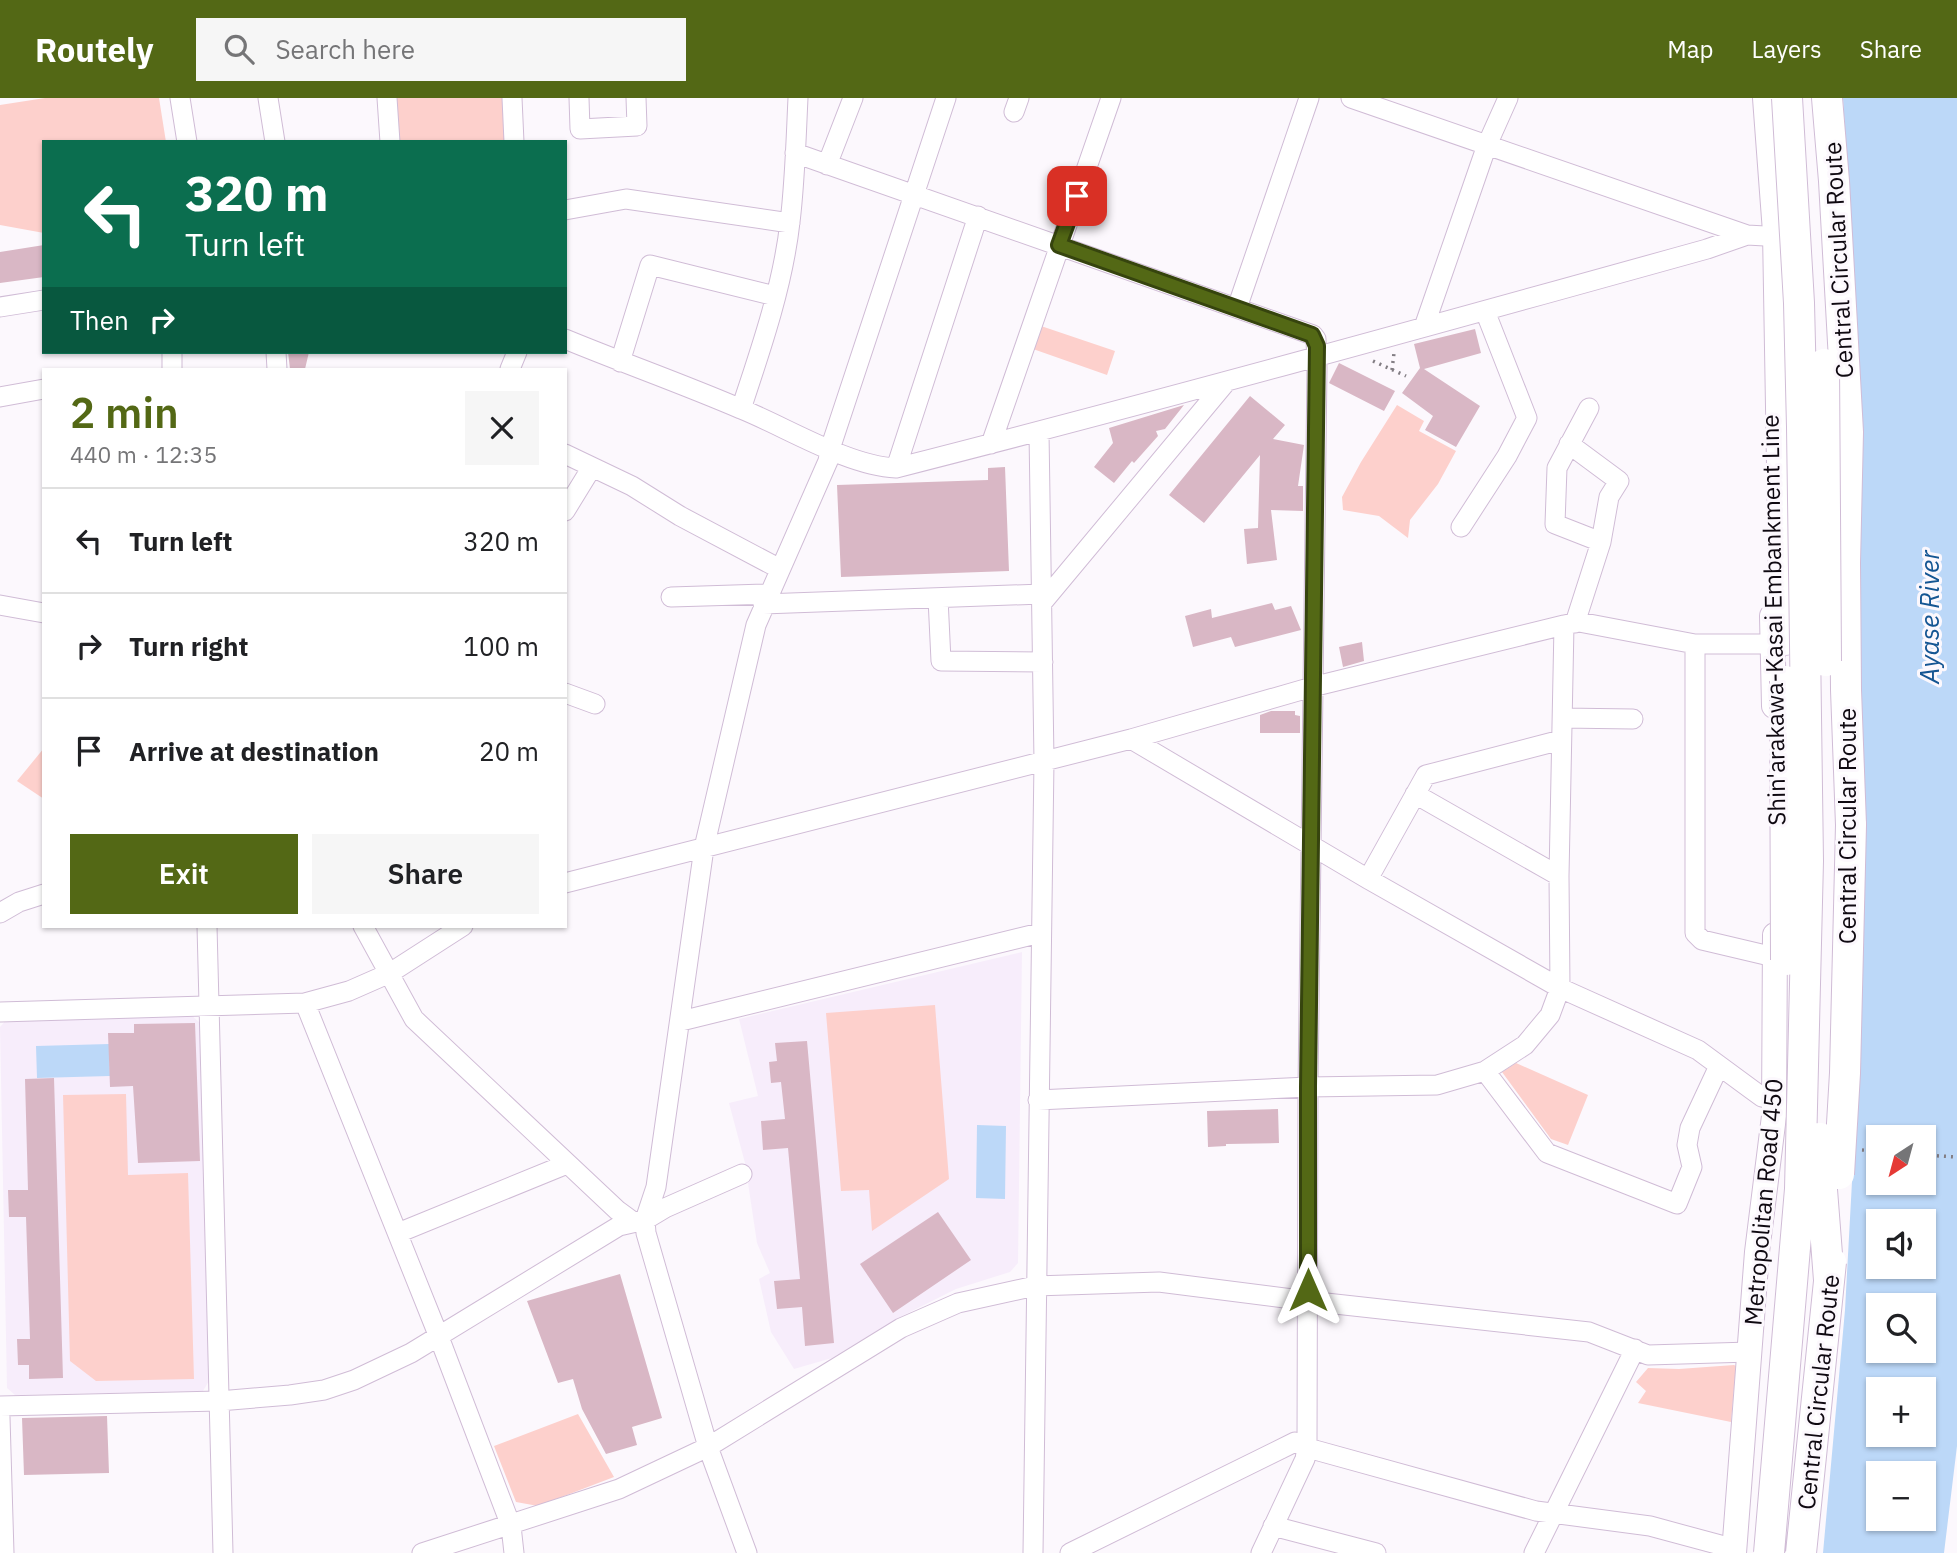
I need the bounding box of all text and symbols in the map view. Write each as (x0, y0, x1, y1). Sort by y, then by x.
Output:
search box (196, 18, 686, 81)
text: Routely (35, 28, 154, 71)
icon: search (220, 30, 258, 68)
text: Search here (276, 32, 415, 66)
text: Map (1667, 33, 1714, 65)
text: Layers (1752, 33, 1822, 65)
text: Share (1860, 33, 1922, 65)
street label: Central Circular Route (1816, 141, 1860, 379)
text: 320 m (185, 161, 329, 224)
pin (1047, 166, 1107, 226)
icon: left (70, 168, 161, 259)
icon: arrive (1058, 177, 1096, 215)
text: Turn left (185, 223, 305, 265)
icon: right (143, 301, 181, 339)
text: Then (70, 303, 129, 337)
text: 2 min (70, 385, 179, 440)
button: close (465, 391, 539, 465)
street label: Shin'arakawa-Kasai Embankment Line (1753, 414, 1793, 826)
text: 440 m · 12:35 (70, 439, 217, 469)
icon: left (70, 522, 108, 560)
text: Turn left (129, 524, 232, 558)
text: 320 m (463, 524, 539, 558)
water label: Ayase River (1912, 549, 1946, 685)
icon: right (70, 627, 108, 665)
text: Turn right (129, 629, 248, 663)
text: 100 m (463, 629, 539, 663)
street label: Central Circular Route (1831, 708, 1863, 944)
icon: arrive (70, 732, 108, 770)
text: Arrive at destination (129, 734, 379, 768)
text: 20 m (479, 734, 539, 768)
button: Exit (70, 834, 298, 914)
button: Share (312, 834, 539, 914)
street label: Metropolitan Road 450 (1736, 1077, 1790, 1327)
north arrow (1866, 1125, 1936, 1195)
map controls (1866, 1125, 1936, 1531)
button: sound (1866, 1209, 1936, 1279)
position arrow (1271, 1253, 1345, 1327)
street label: Central Circular Route (1790, 1273, 1846, 1511)
button: search (1866, 1293, 1936, 1363)
button: + (1866, 1377, 1936, 1447)
button: − (1866, 1461, 1936, 1531)

